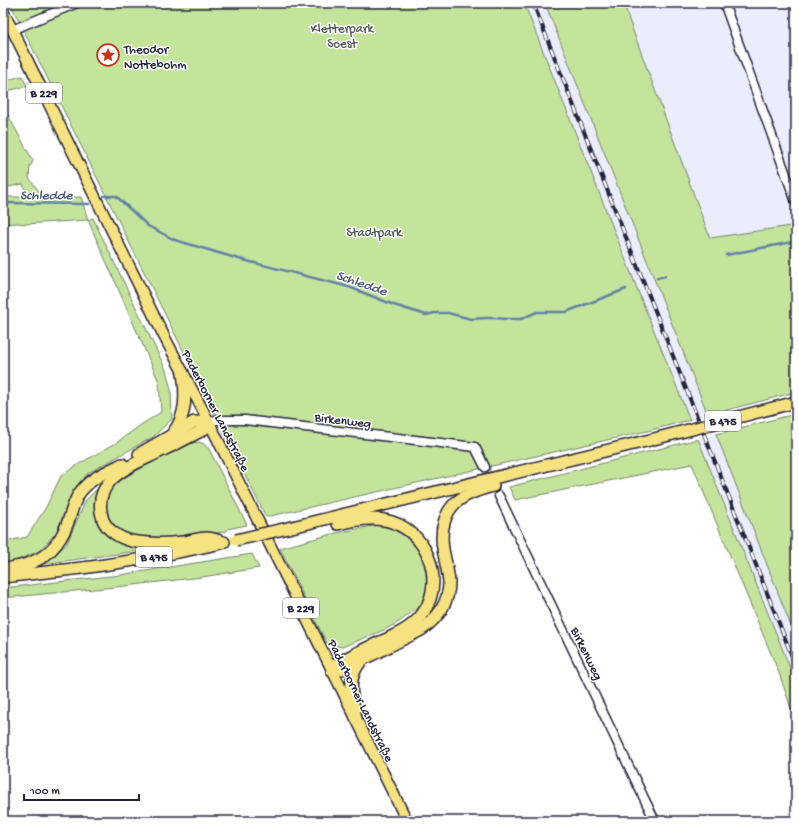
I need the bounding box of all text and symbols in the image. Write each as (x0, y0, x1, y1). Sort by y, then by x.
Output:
park label: Kletterpark Soest (311, 22, 375, 52)
place icon: Theodor Nottebohm (95, 42, 121, 68)
place label: Theodor Nottebohm (123, 43, 186, 73)
road number: B 229 (26, 83, 62, 103)
water label: Schledde (20, 188, 73, 205)
park label: Stadtpark (346, 226, 403, 241)
water label: Schledde (333, 268, 390, 301)
street label: Paderborner Landstraße (177, 347, 252, 475)
street label: Birkenweg (313, 410, 372, 432)
road number: B 475 (705, 411, 741, 431)
road number: B 475 (136, 547, 172, 567)
road number: B 229 (283, 598, 319, 618)
street label: Birkenweg (566, 624, 605, 683)
street label: Paderborner Landstraße (323, 637, 396, 765)
scale bar (24, 776, 139, 802)
text: 100 m (29, 785, 60, 799)

